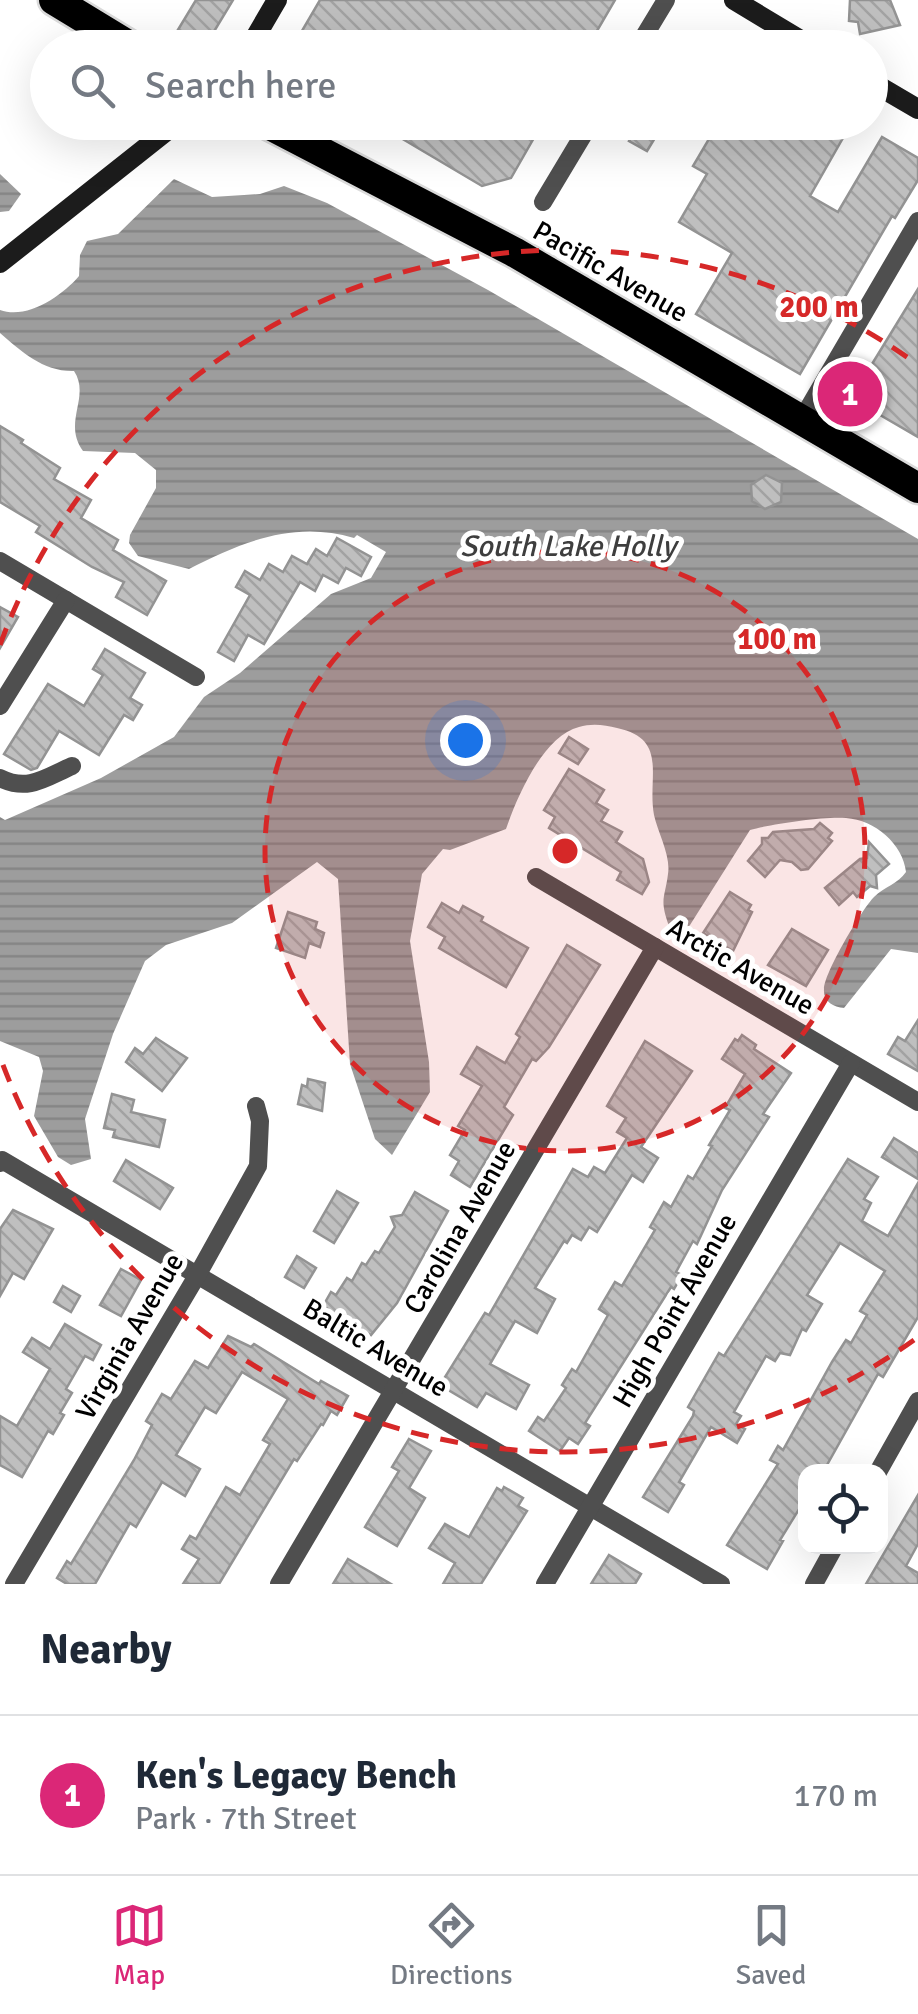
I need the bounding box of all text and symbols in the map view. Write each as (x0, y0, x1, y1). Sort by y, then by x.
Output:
search box (30, 30, 888, 140)
icon: search (65, 58, 120, 113)
text: Search here (145, 62, 337, 109)
street label: Pacific Avenue (527, 214, 694, 330)
text: 200 m (779, 289, 859, 326)
pin: 1 (818, 356, 882, 432)
water label: South Lake Holly (460, 528, 680, 565)
text: 100 m (737, 621, 817, 658)
your location (440, 715, 491, 766)
centre of rings (547, 833, 583, 869)
street label: Arctic Avenue (661, 911, 820, 1023)
street label: Carolina Avenue (397, 1135, 523, 1320)
street label: High Point Avenue (605, 1207, 744, 1414)
street label: Virginia Avenue (68, 1247, 191, 1426)
street label: Baltic Avenue (297, 1291, 454, 1405)
map controls (798, 1464, 888, 1554)
button: locate (798, 1464, 888, 1554)
text: Nearby (40, 1624, 172, 1675)
text: Ken's Legacy Bench (135, 1752, 457, 1799)
text: 1 (64, 1776, 81, 1815)
text: 170 m (794, 1776, 878, 1815)
text: Park · 7th Street (135, 1799, 357, 1838)
tab: Map (112, 1898, 167, 1992)
tab: Directions (390, 1898, 512, 1992)
tab: Saved (736, 1898, 806, 1992)

